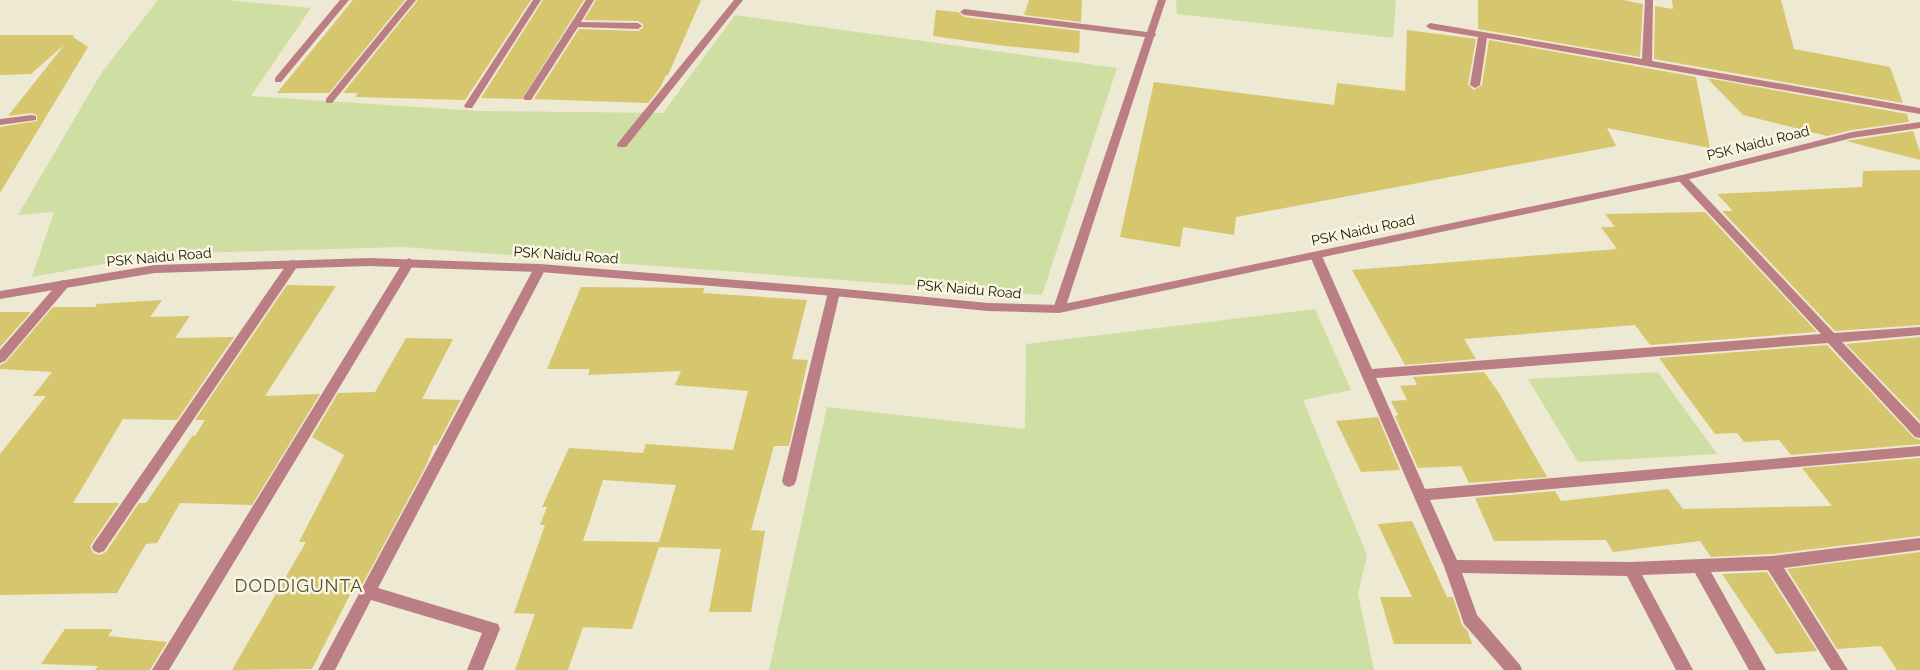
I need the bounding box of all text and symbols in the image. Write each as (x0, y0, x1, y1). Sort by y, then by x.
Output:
street label: PSK Naidu Road (1705, 123, 1811, 163)
street label: PSK Naidu Road (1310, 211, 1416, 249)
street label: PSK Naidu Road (513, 243, 619, 267)
street label: PSK Naidu Road (106, 244, 212, 270)
street label: PSK Naidu Road (916, 276, 1022, 302)
district label: DODDIGUNTA (235, 575, 363, 596)

